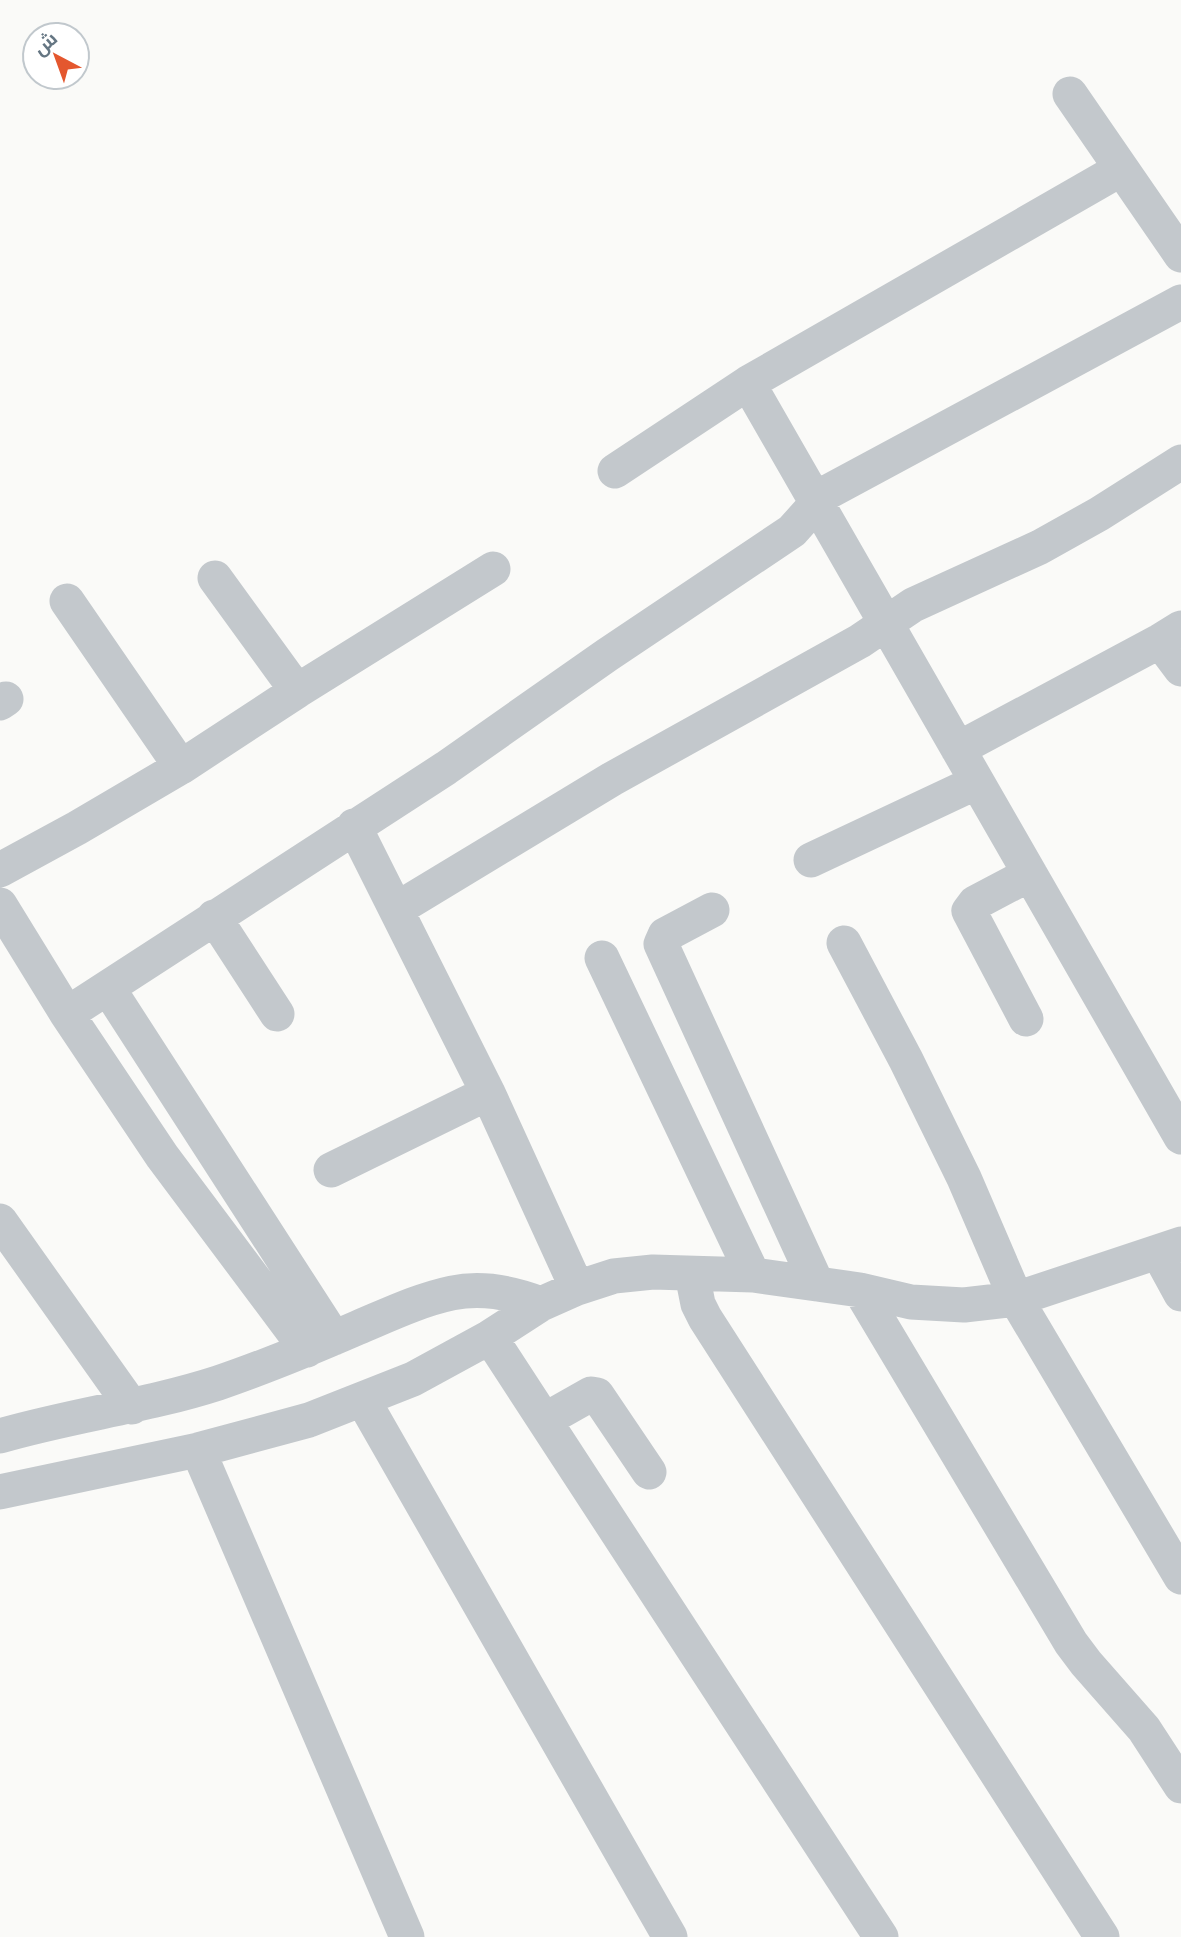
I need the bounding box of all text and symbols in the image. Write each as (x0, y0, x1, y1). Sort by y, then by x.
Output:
north arrow (21, 21, 91, 91)
text: ش (28, 26, 62, 60)

